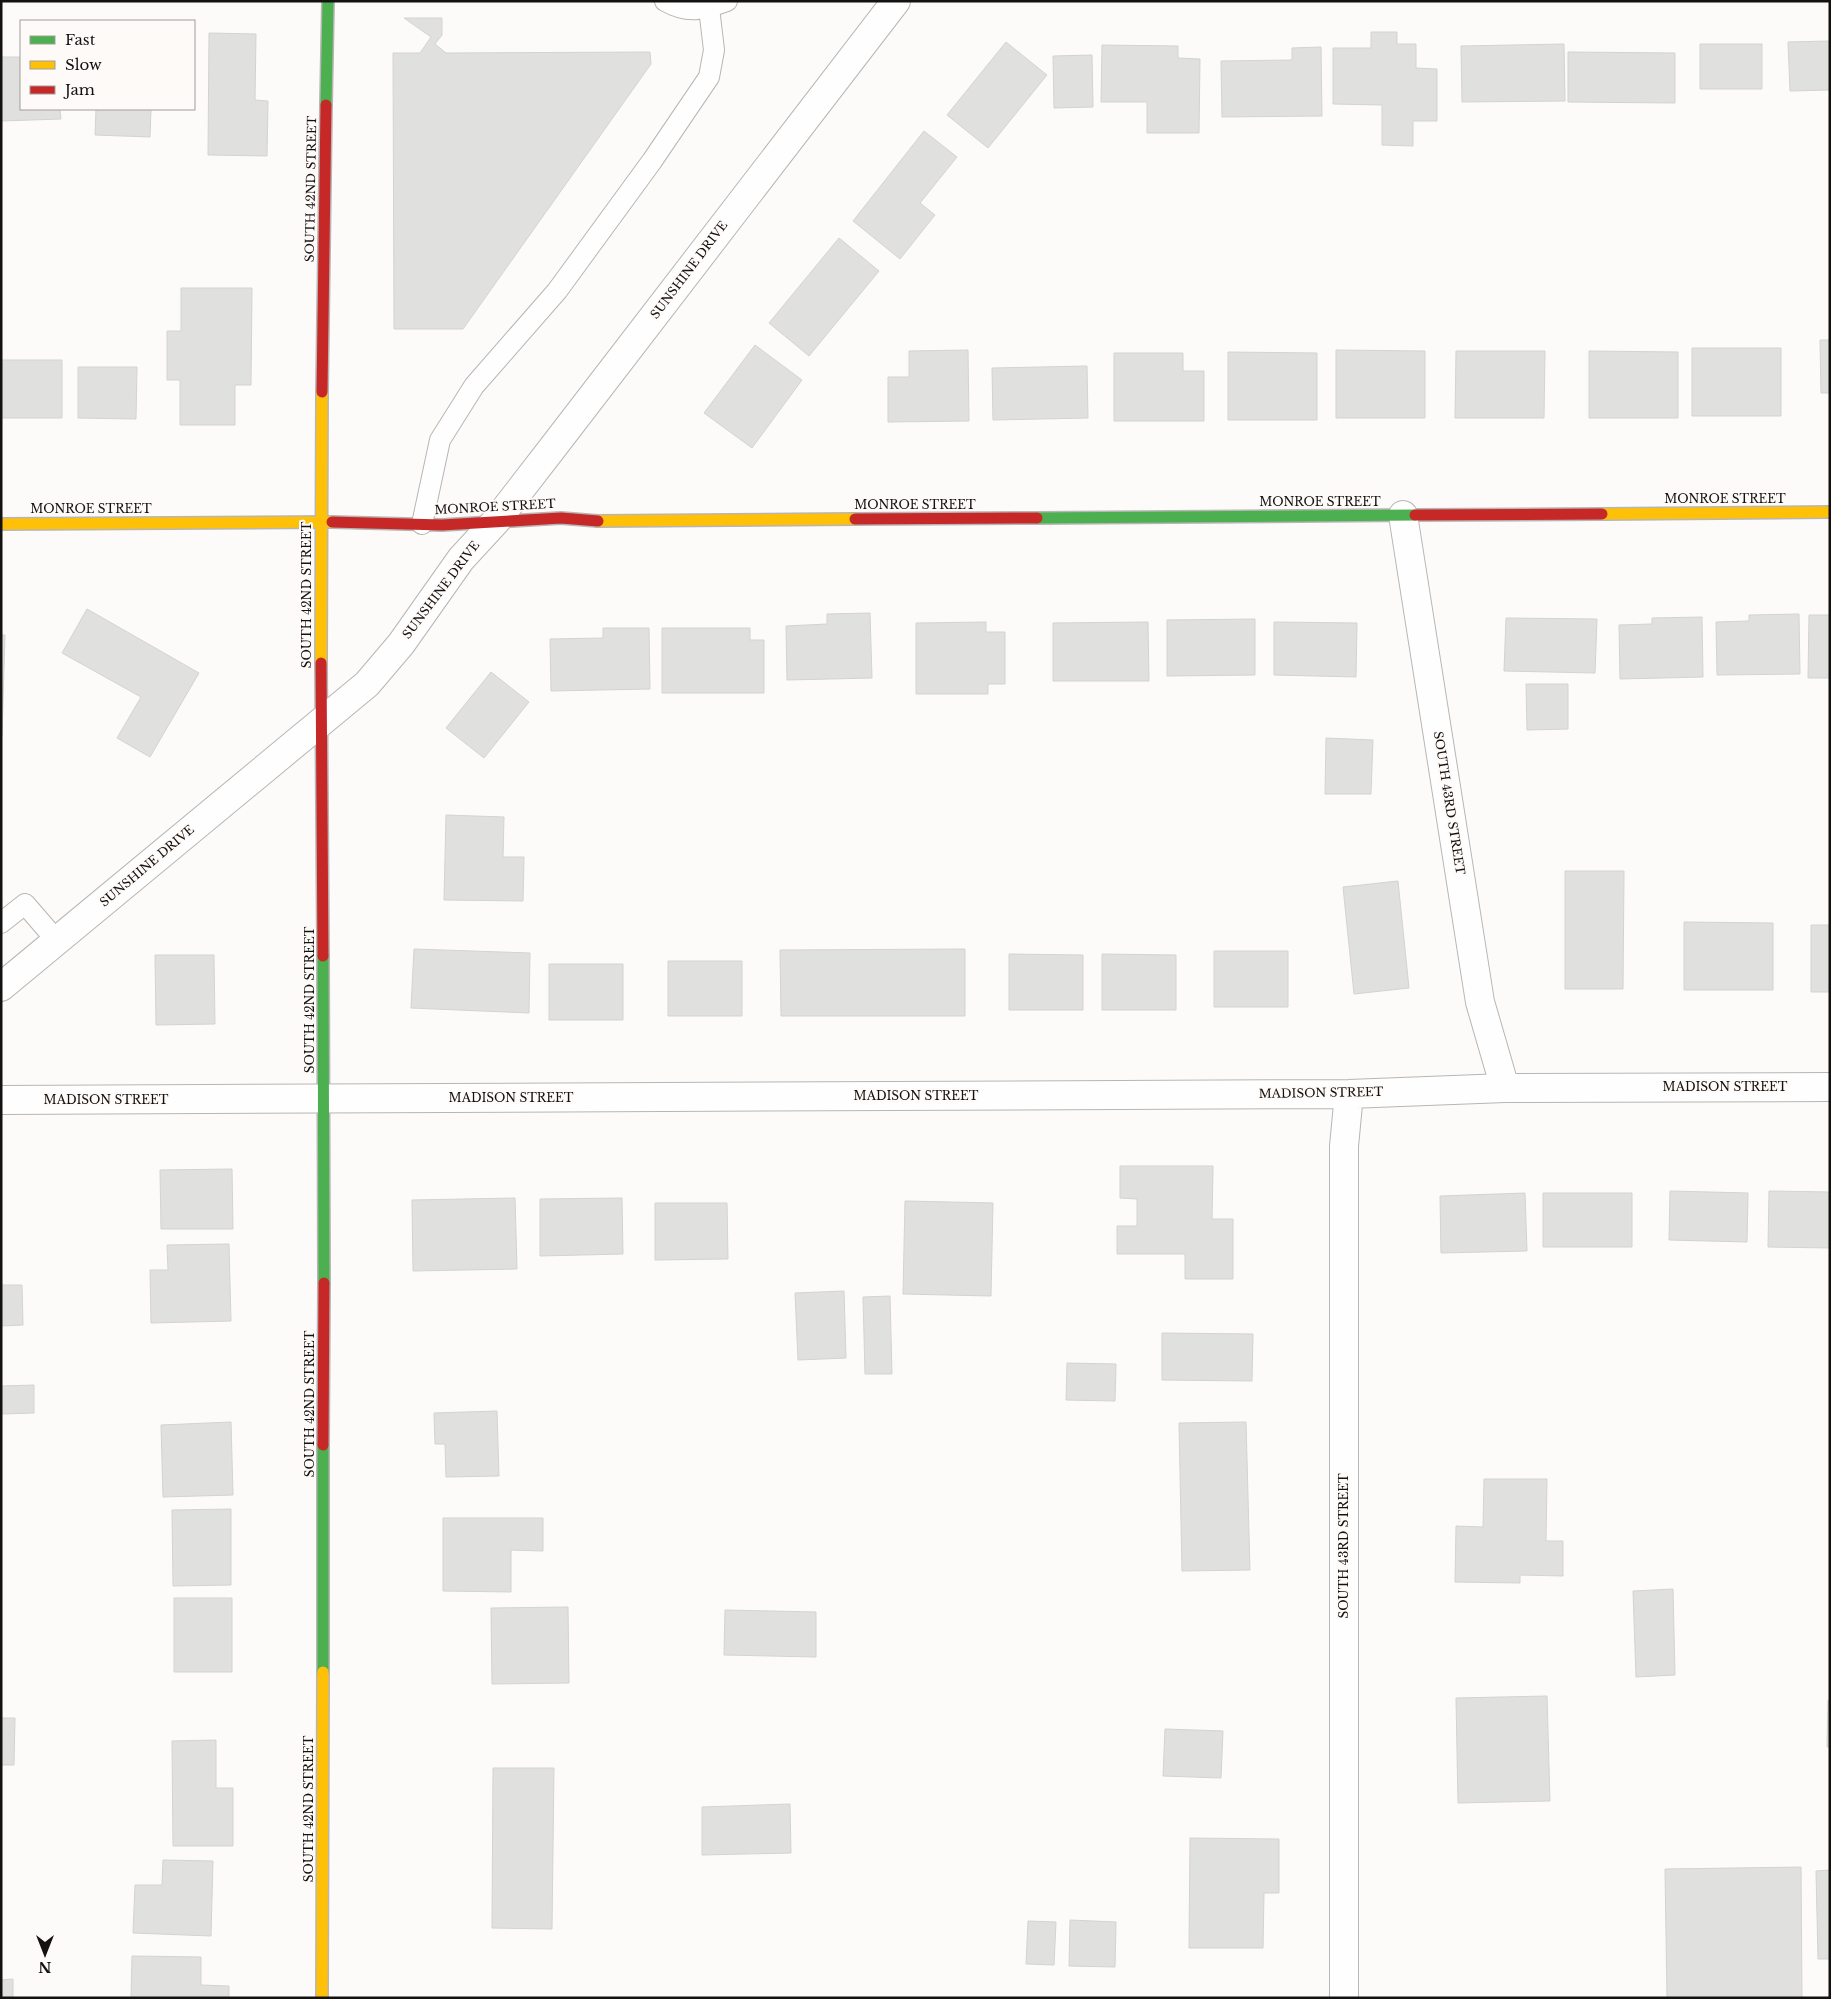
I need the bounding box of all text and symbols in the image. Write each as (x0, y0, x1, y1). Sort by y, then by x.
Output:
legend (20, 20, 195, 110)
text: Fast (65, 30, 96, 49)
text: Slow (65, 55, 102, 74)
text: Jam (63, 80, 95, 99)
street label: SOUTH 42ND STREET (302, 115, 319, 262)
street label: SUNSHINE DRIVE (647, 218, 730, 322)
street label: MONROE STREET (1664, 491, 1786, 506)
street label: MONROE STREET (1259, 494, 1381, 509)
street label: MONROE STREET (434, 496, 556, 517)
street label: MONROE STREET (854, 497, 976, 512)
street label: MONROE STREET (30, 501, 152, 516)
street label: SOUTH 42ND STREET (299, 521, 314, 668)
street label: SUNSHINE DRIVE (399, 538, 482, 642)
street label: SOUTH 43RD STREET (1431, 730, 1468, 876)
street label: SUNSHINE DRIVE (96, 822, 197, 909)
street label: SOUTH 42ND STREET (302, 926, 317, 1073)
street label: MADISON STREET (1663, 1079, 1788, 1094)
street label: MADISON STREET (1258, 1084, 1384, 1101)
street label: MADISON STREET (854, 1088, 979, 1103)
street label: MADISON STREET (449, 1090, 574, 1105)
street label: MADISON STREET (44, 1092, 169, 1107)
street label: SOUTH 42ND STREET (302, 1330, 317, 1477)
street label: SOUTH 43RD STREET (1336, 1473, 1351, 1619)
street label: SOUTH 42ND STREET (301, 1735, 316, 1882)
north arrow (20, 1929, 70, 1979)
text: N (38, 1958, 52, 1976)

